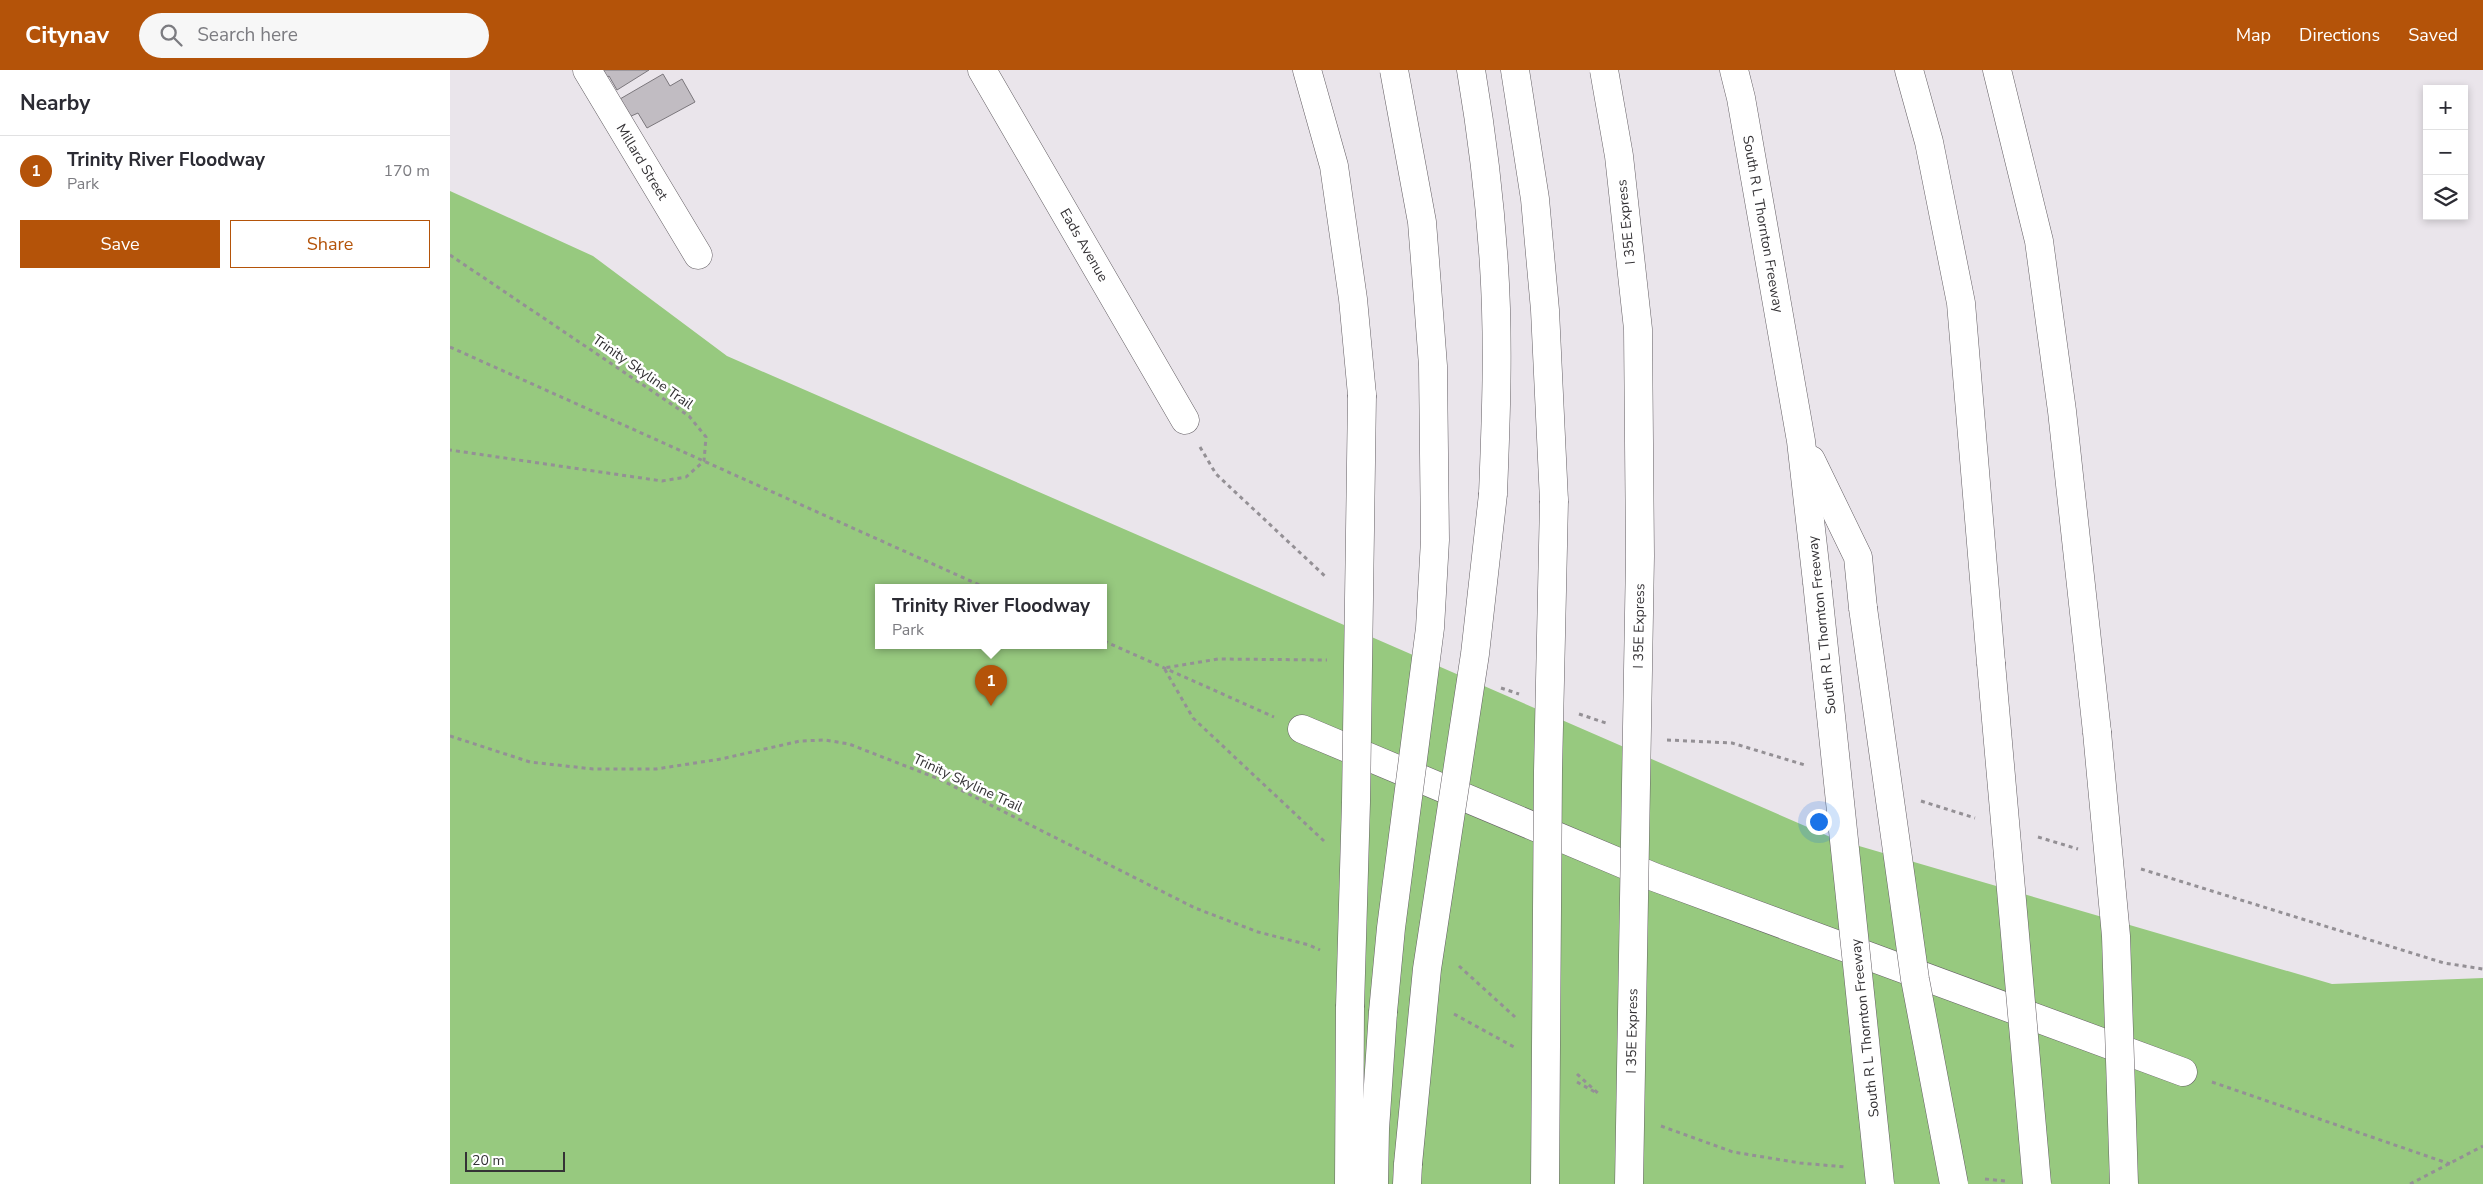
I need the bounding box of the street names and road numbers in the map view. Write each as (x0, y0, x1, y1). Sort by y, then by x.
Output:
street label: Millard Street (612, 120, 672, 204)
street label: South R L Thornton Freeway (1738, 134, 1788, 315)
street label: I 35E Express (1612, 178, 1640, 265)
street label: Eads Avenue (1055, 205, 1113, 285)
street label: Trinity Skyline Trail (589, 330, 698, 414)
street label: South R L Thornton Freeway (1803, 534, 1841, 715)
street label: I 35E Express (1629, 583, 1649, 669)
street label: Trinity Skyline Trail (910, 749, 1027, 817)
street label: South R L Thornton Freeway (1846, 937, 1884, 1118)
street label: I 35E Express (1622, 988, 1642, 1074)

